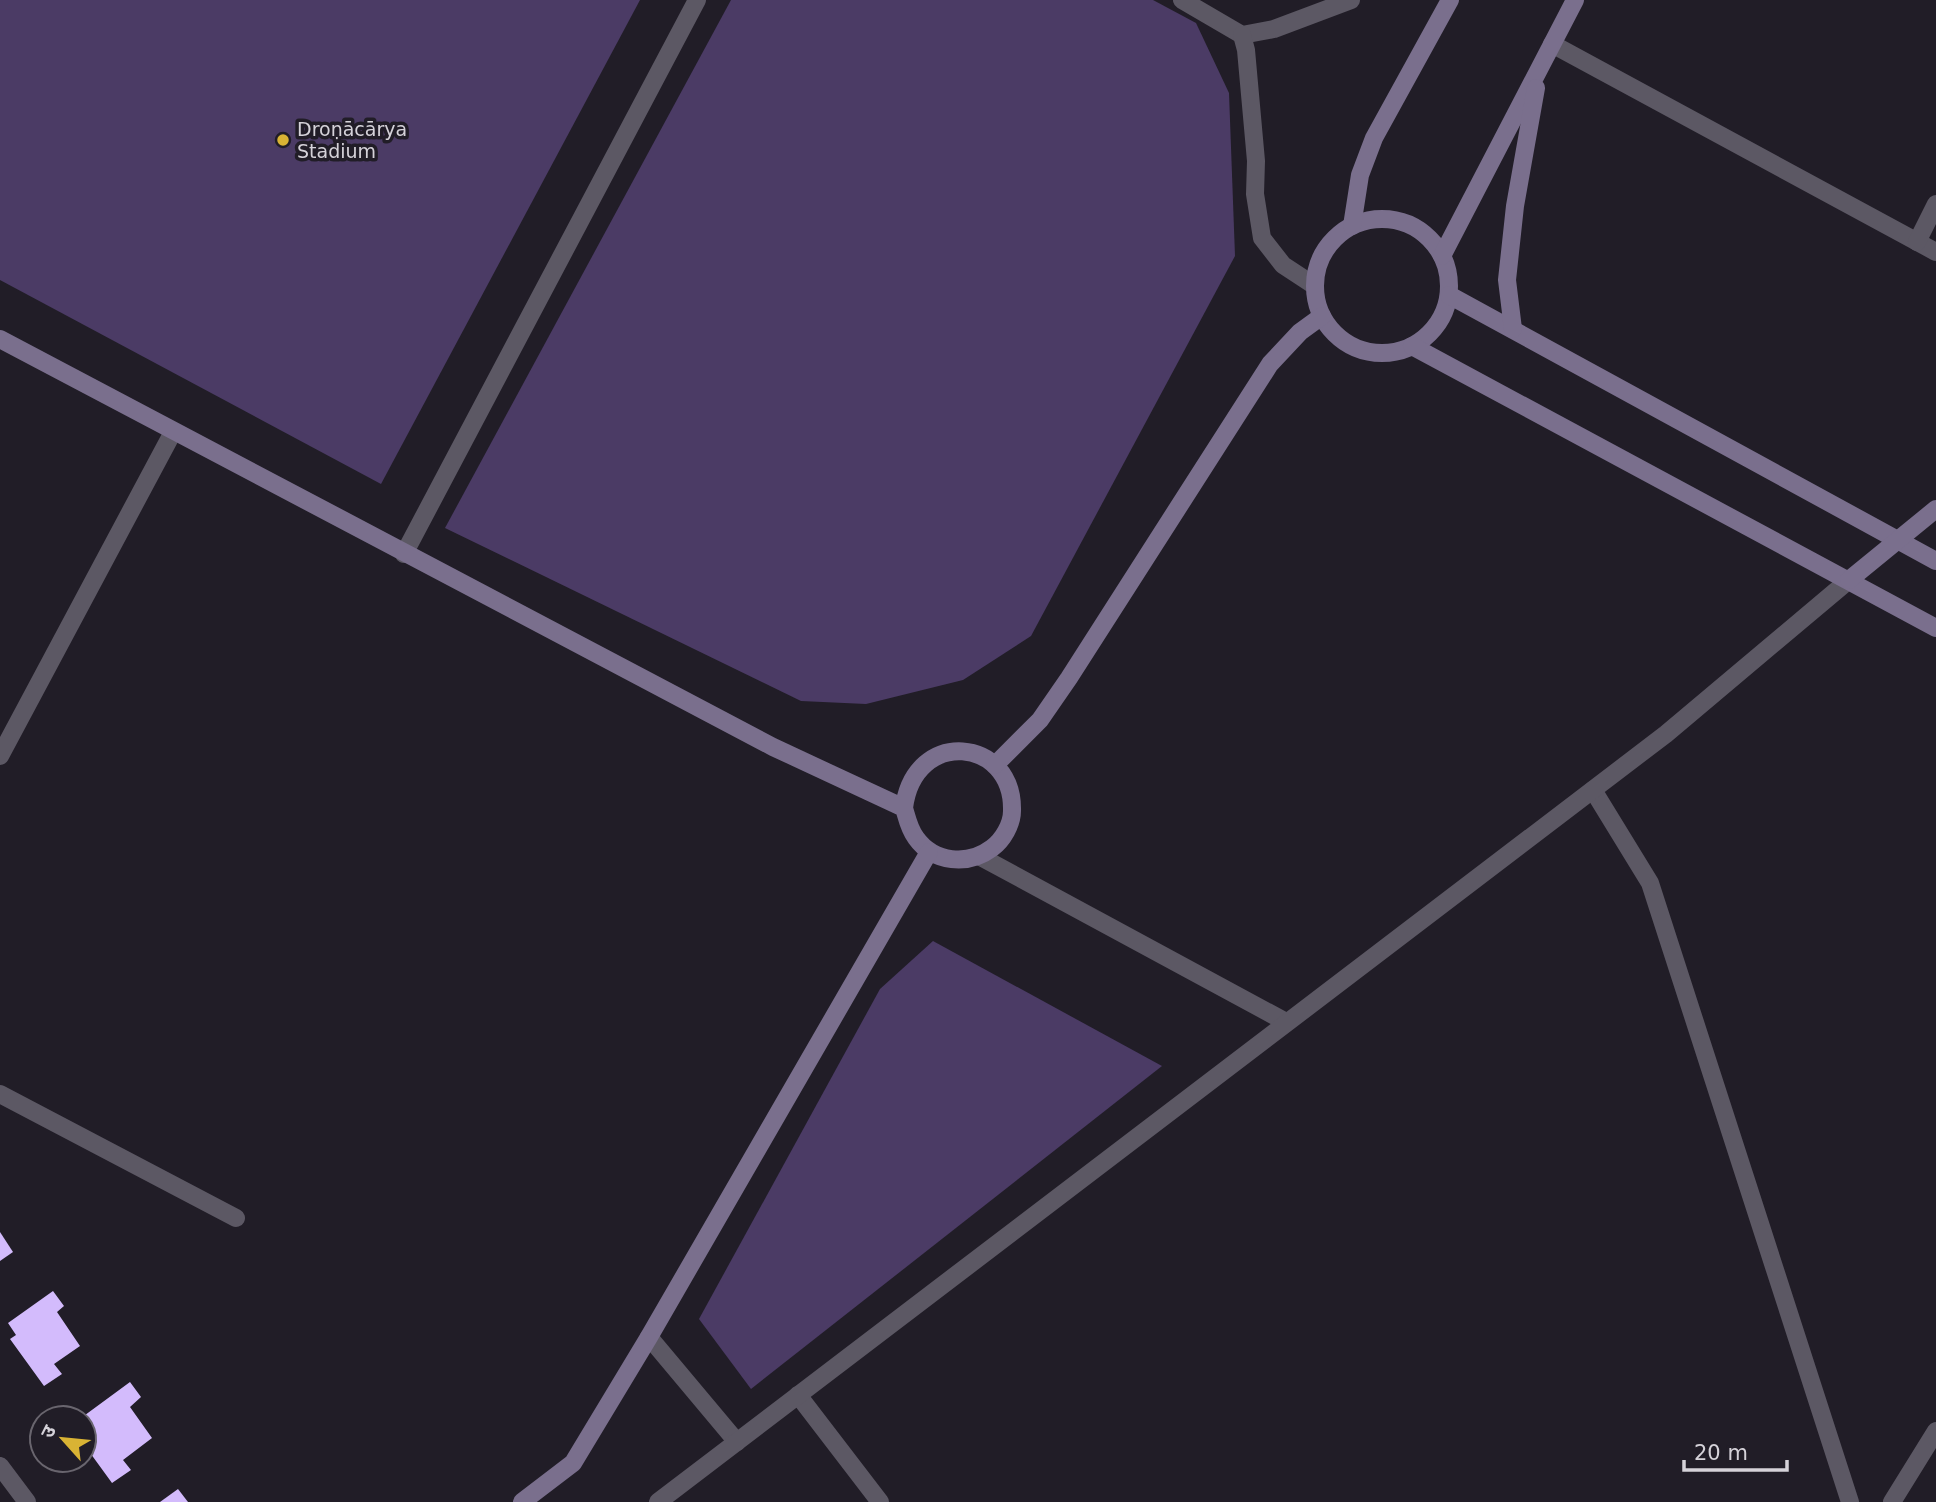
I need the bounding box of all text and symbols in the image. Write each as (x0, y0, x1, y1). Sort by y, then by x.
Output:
place label: Droṇācārya Stadium (297, 118, 407, 162)
marker: Droṇācārya Stadium (275, 132, 291, 148)
north arrow (28, 1404, 98, 1474)
text: उ (36, 1421, 61, 1441)
scale bar (1684, 1428, 1787, 1472)
text: 20 m (1694, 1441, 1748, 1465)

